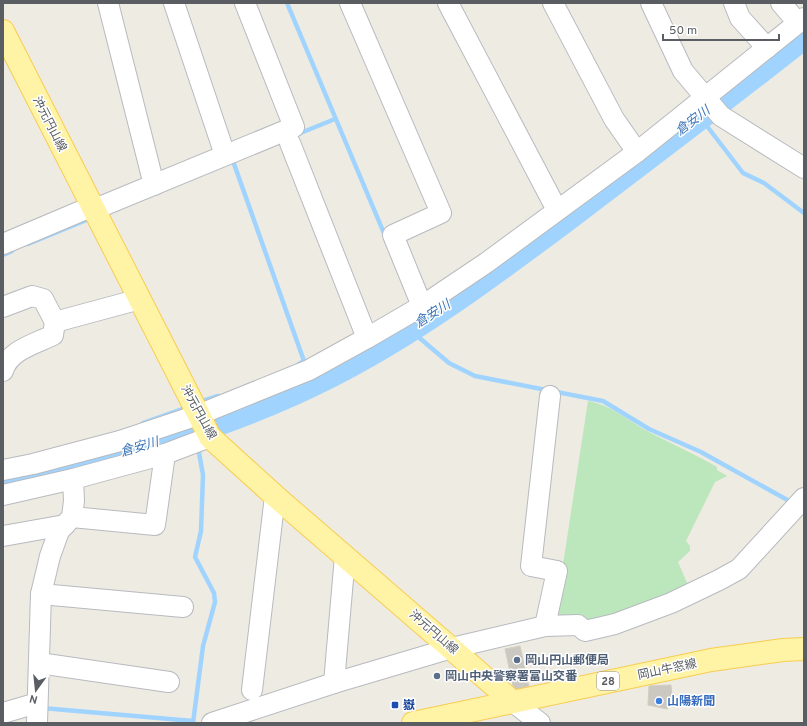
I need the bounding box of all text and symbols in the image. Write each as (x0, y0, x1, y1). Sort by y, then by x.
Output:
scale bar (663, 16, 779, 42)
text: 50 m (669, 23, 697, 39)
street label: 沖元円山線 (28, 94, 70, 155)
water label: 倉安川 (673, 102, 715, 140)
water label: 倉安川 (412, 296, 455, 332)
street label: 沖元円山線 (177, 382, 220, 443)
water label: 倉安川 (119, 434, 162, 461)
street label: 沖元円山線 (405, 607, 461, 658)
place label: 岡山円山郵便局 (525, 653, 609, 669)
marker: 岡山円山郵便局 (512, 655, 522, 665)
street label: 岡山牛窓線 (636, 656, 698, 684)
place label: 岡山中央警察署富山交番 (445, 669, 578, 685)
north arrow (16, 670, 56, 710)
marker: 岡山中央警察署富山交番 (432, 671, 442, 681)
road number: 28 (597, 672, 619, 690)
text: N (28, 691, 39, 706)
place label: 山陽新聞 (667, 694, 715, 710)
marker: 山陽新聞 (654, 696, 664, 706)
place label: 嶽 (403, 698, 415, 714)
marker: 嶽 (390, 700, 400, 710)

